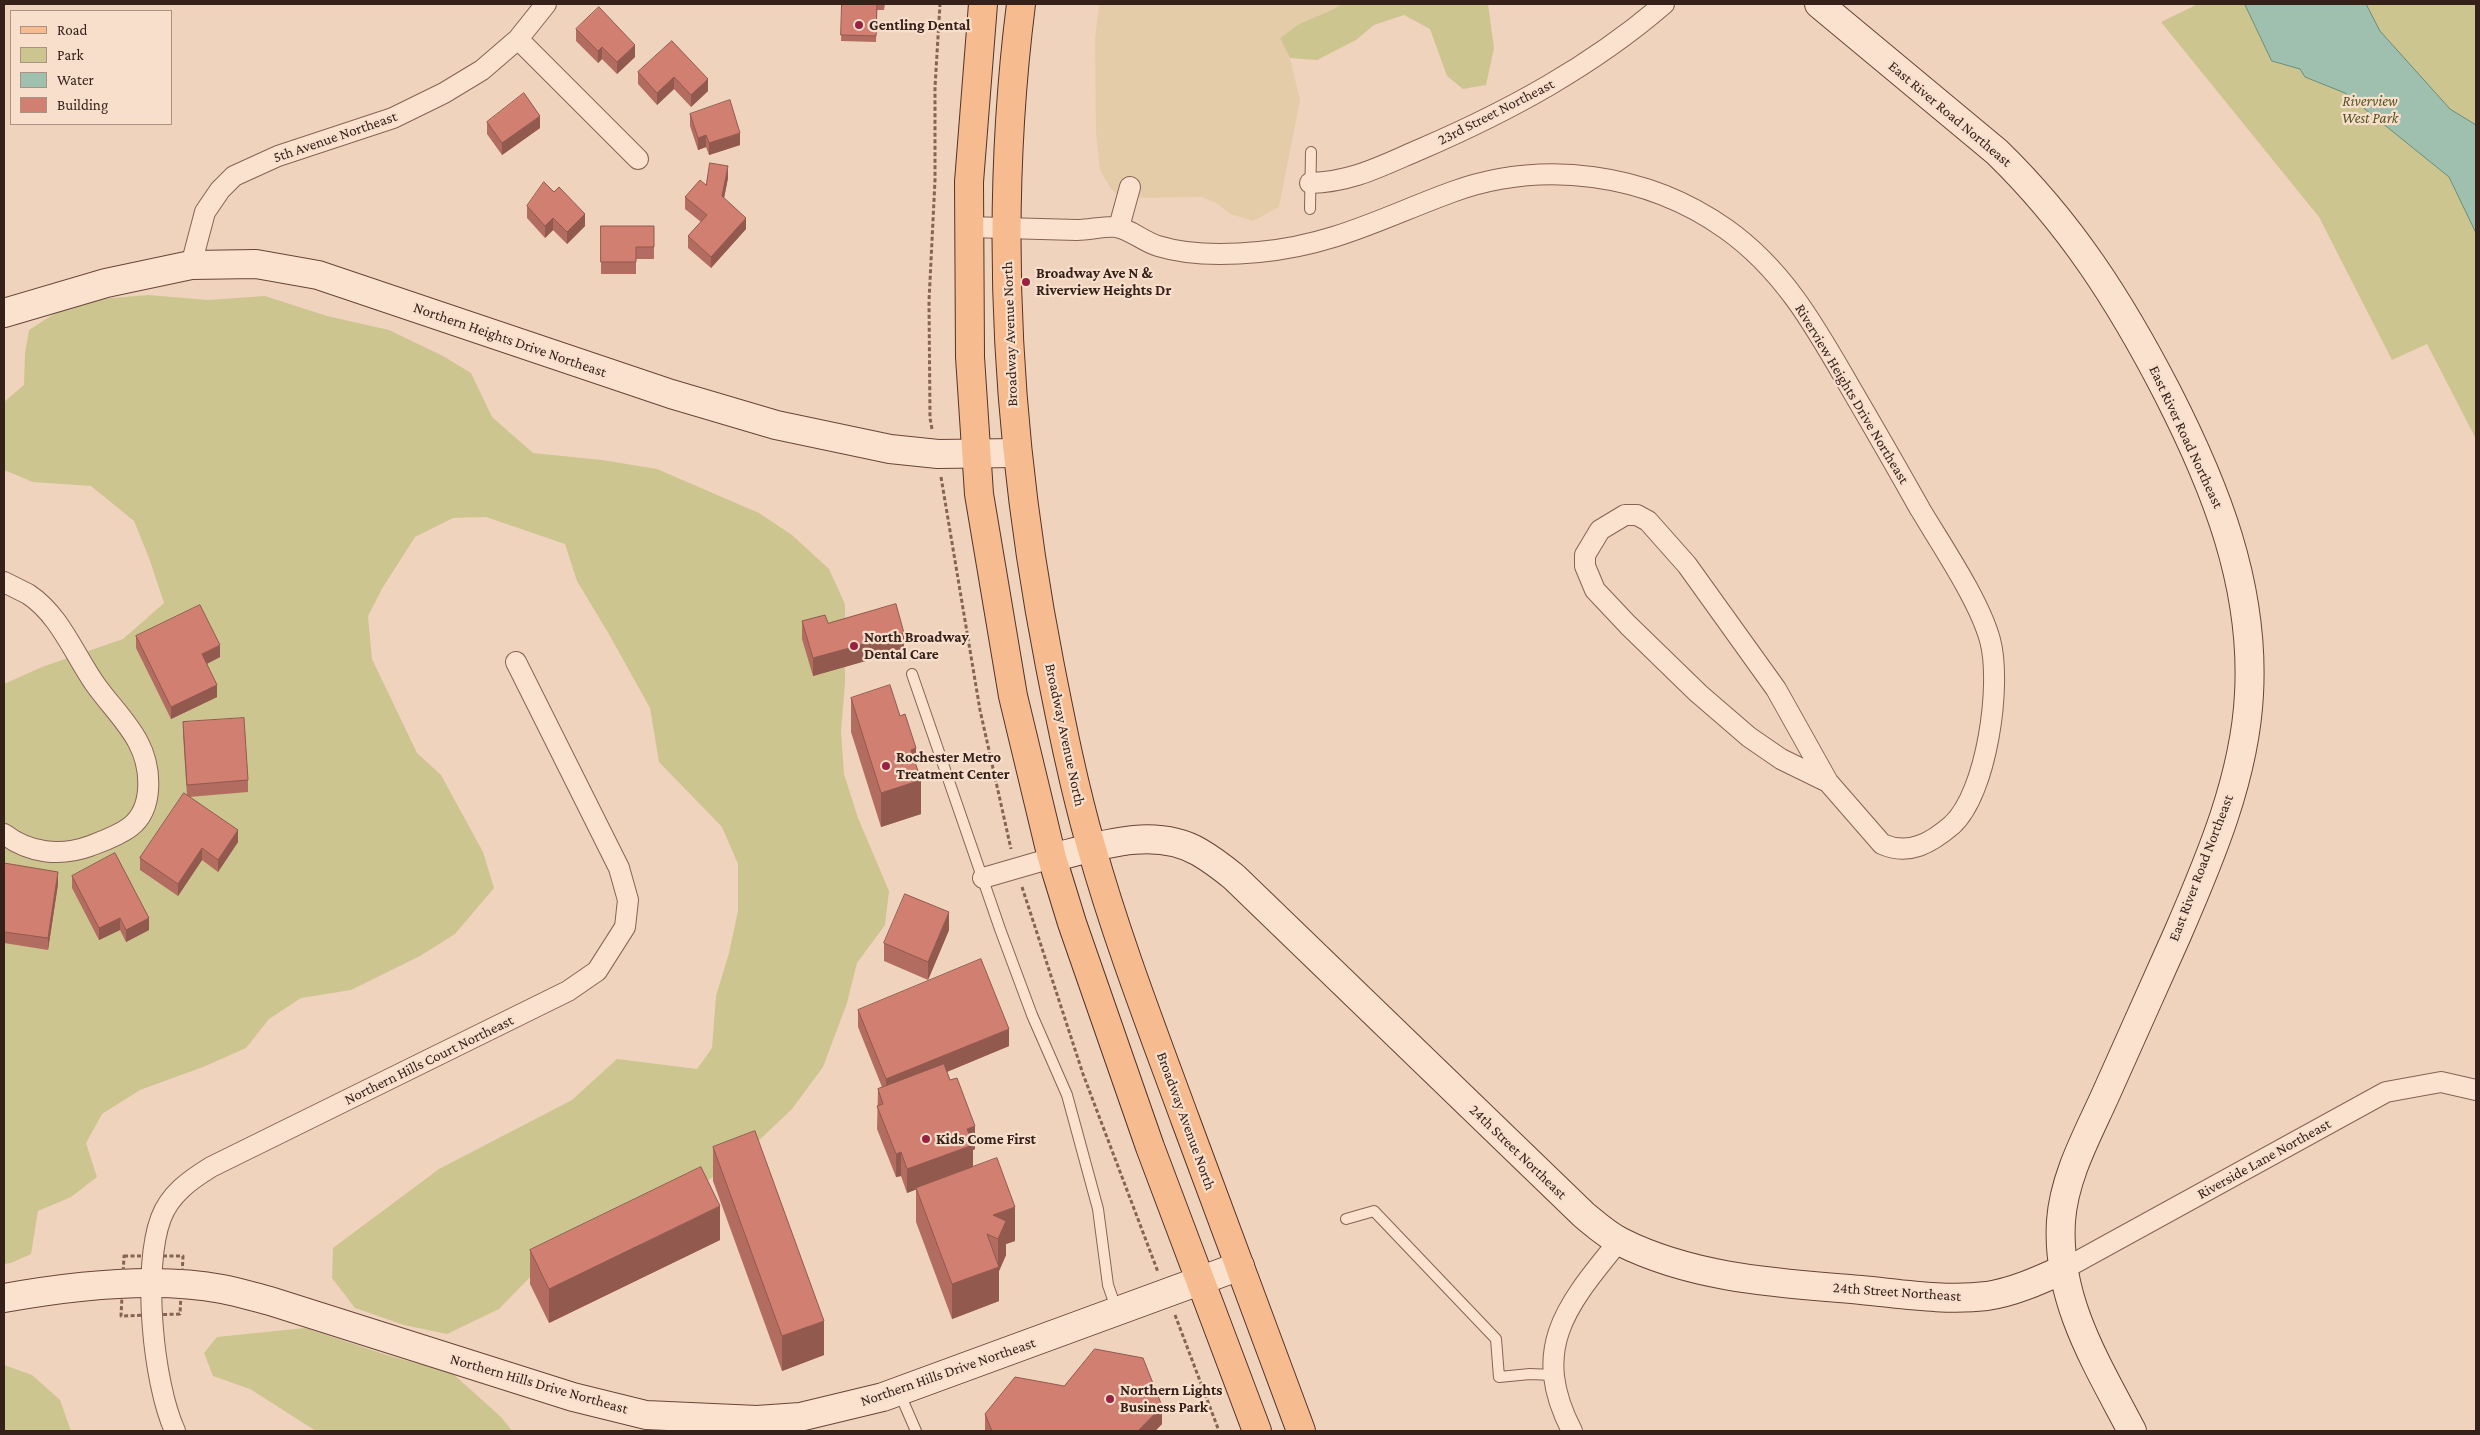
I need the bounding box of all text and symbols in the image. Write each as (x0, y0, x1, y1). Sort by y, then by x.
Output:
legend (10, 10, 172, 125)
place label: Gentling Dental (869, 16, 970, 34)
marker: Gentling Dental (853, 19, 865, 31)
text: Road (57, 22, 87, 38)
text: Park (57, 47, 84, 63)
street label: East River Road Northeast (1885, 57, 2015, 171)
text: Water (57, 72, 94, 88)
street label: 23rd Street Northeast (1435, 75, 1557, 149)
park label: Riverview West Park (2342, 92, 2398, 127)
text: Building (57, 97, 108, 113)
street label: 5th Avenue Northeast (271, 107, 399, 167)
street label: Broadway Avenue North (998, 261, 1022, 407)
place label: Broadway Ave N & Riverview Heights Dr (1036, 264, 1171, 299)
marker: Broadway Ave N & Riverview Heights Dr (1020, 276, 1032, 288)
street label: Northern Heights Drive Northeast (411, 298, 609, 382)
street label: Riverview Heights Drive Northeast (1791, 301, 1913, 487)
street label: East River Road Northeast (2145, 363, 2227, 511)
place label: North Broadway Dental Care (864, 628, 969, 663)
marker: North Broadway Dental Care (848, 640, 860, 652)
street label: Broadway Avenue North (1041, 662, 1089, 808)
place label: Rochester Metro Treatment Center (896, 748, 1010, 783)
marker: Rochester Metro Treatment Center (880, 760, 892, 772)
street label: East River Road Northeast (2165, 792, 2237, 944)
street label: Northern Hills Court Northeast (341, 1011, 517, 1109)
street label: Broadway Avenue North (1153, 1050, 1219, 1192)
street label: 24th Street Northeast (1466, 1101, 1570, 1203)
street label: Riverside Lane Northeast (2194, 1115, 2334, 1203)
place label: Kids Come First (936, 1130, 1036, 1148)
marker: Kids Come First (920, 1133, 932, 1145)
street label: 24th Street Northeast (1832, 1279, 1962, 1305)
street label: Northern Hills Drive Northeast (858, 1334, 1038, 1410)
street label: Northern Hills Drive Northeast (448, 1350, 630, 1418)
place label: Northern Lights Business Park (1120, 1381, 1222, 1416)
marker: Northern Lights Business Park (1104, 1393, 1116, 1405)

